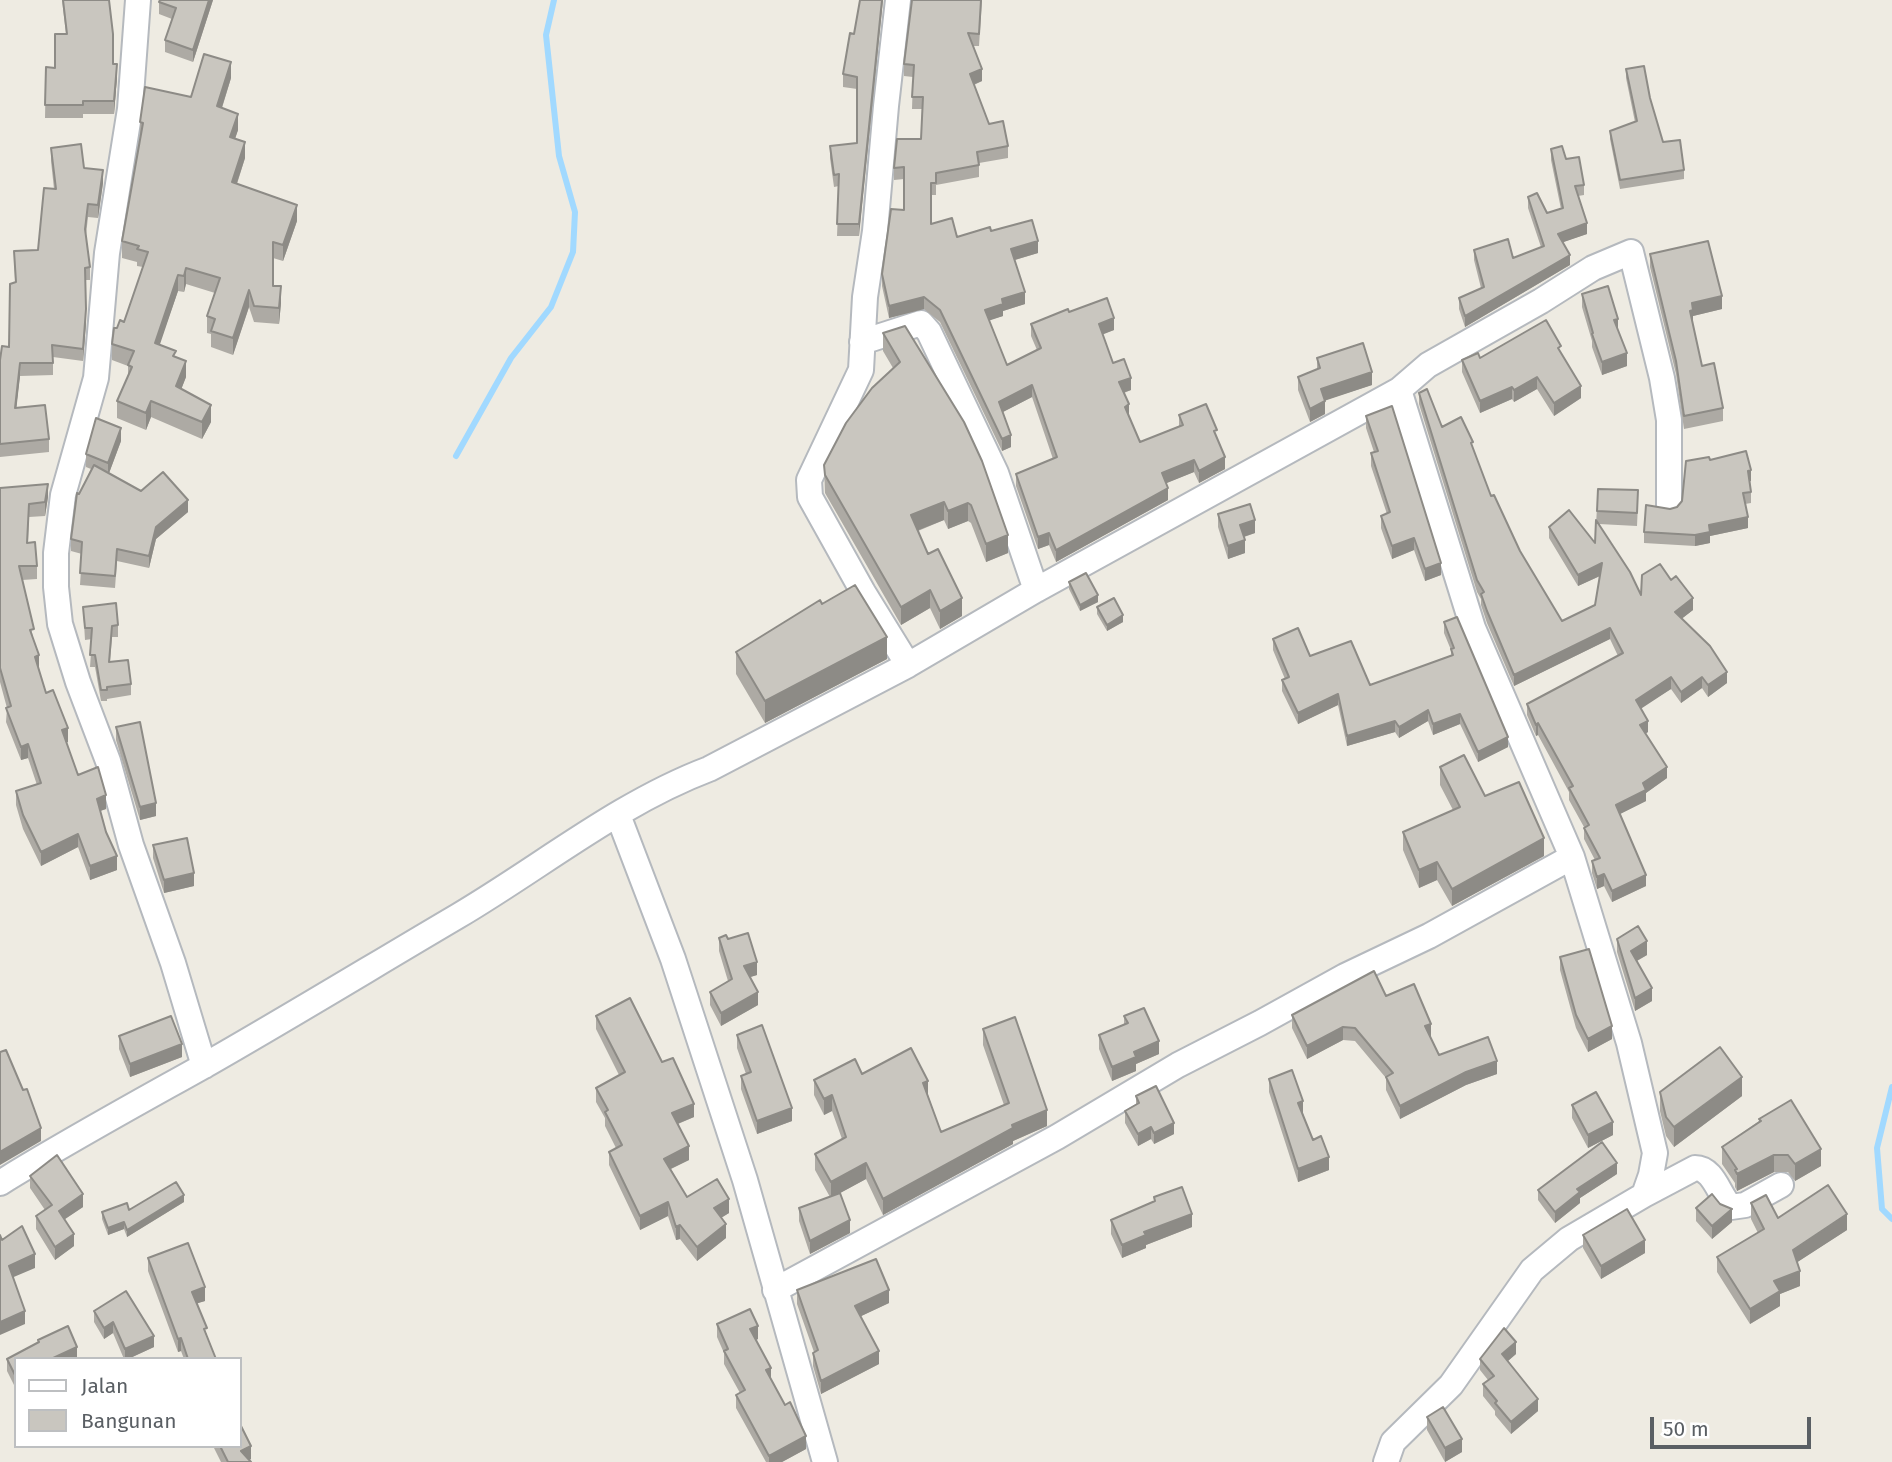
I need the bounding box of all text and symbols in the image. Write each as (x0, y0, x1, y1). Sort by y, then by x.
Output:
legend (14, 1357, 242, 1448)
text: Jalan (81, 1373, 128, 1399)
scale bar (1654, 1402, 1815, 1446)
text: Bangunan (81, 1408, 176, 1434)
text: 50 m (1663, 1416, 1709, 1442)

